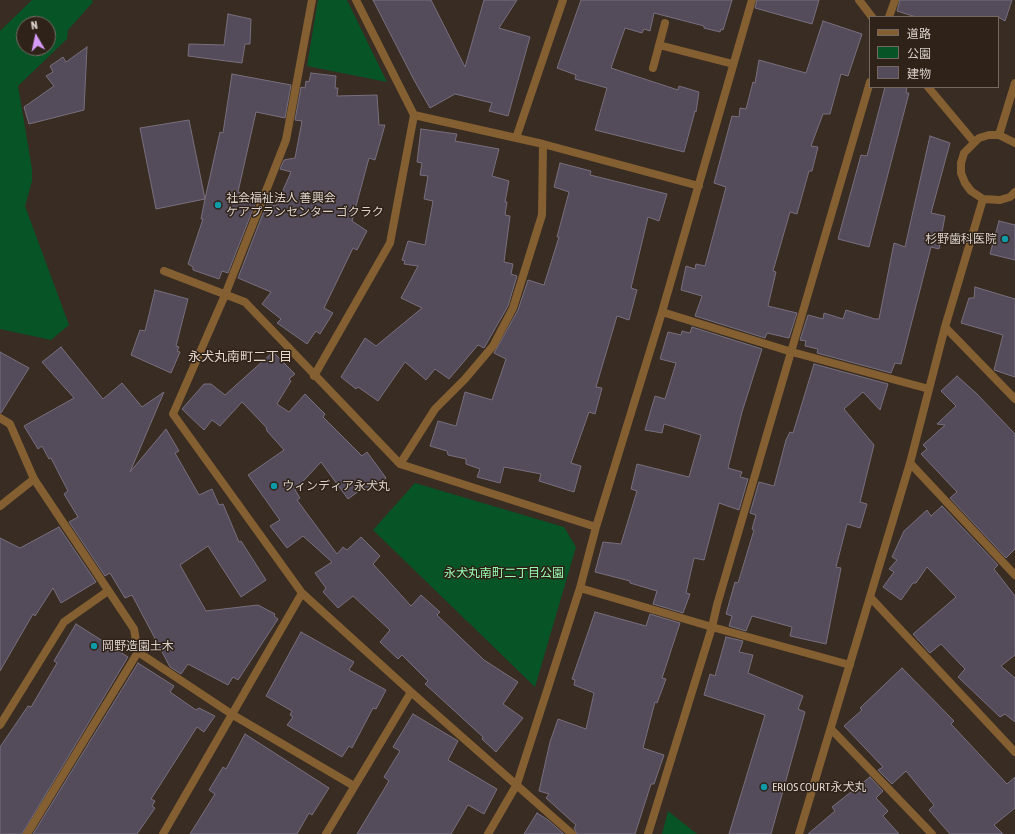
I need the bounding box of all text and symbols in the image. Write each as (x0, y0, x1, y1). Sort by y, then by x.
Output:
north arrow (16, 16, 56, 56)
legend (869, 16, 999, 88)
text: N (30, 19, 38, 32)
text: 道路 (907, 27, 931, 41)
text: 公園 (907, 47, 931, 61)
text: 建物 (907, 67, 931, 81)
place label: 社会福祉法人 善興会 ケアプランセンター ゴクラク (226, 191, 384, 219)
marker: 社会福祉法人 善興会 ケアプランセンター ゴクラク (213, 200, 223, 210)
place label: 杉野歯科医院 (925, 232, 997, 246)
marker: 杉野歯科医院 (1000, 234, 1010, 244)
district label: 永犬丸南町二丁目 (188, 349, 292, 365)
place label: ウィンディア永犬丸 (282, 479, 390, 493)
marker: ウィンディア永犬丸 (269, 481, 279, 491)
park label: 永犬丸南町二丁目公園 (444, 566, 564, 580)
place label: 岡野造園土木 (102, 639, 174, 653)
marker: 岡野造園土木 (89, 641, 99, 651)
place label: ERIOS COURT永犬丸 (772, 780, 866, 794)
marker: ERIOS COURT永犬丸 (759, 782, 769, 792)

